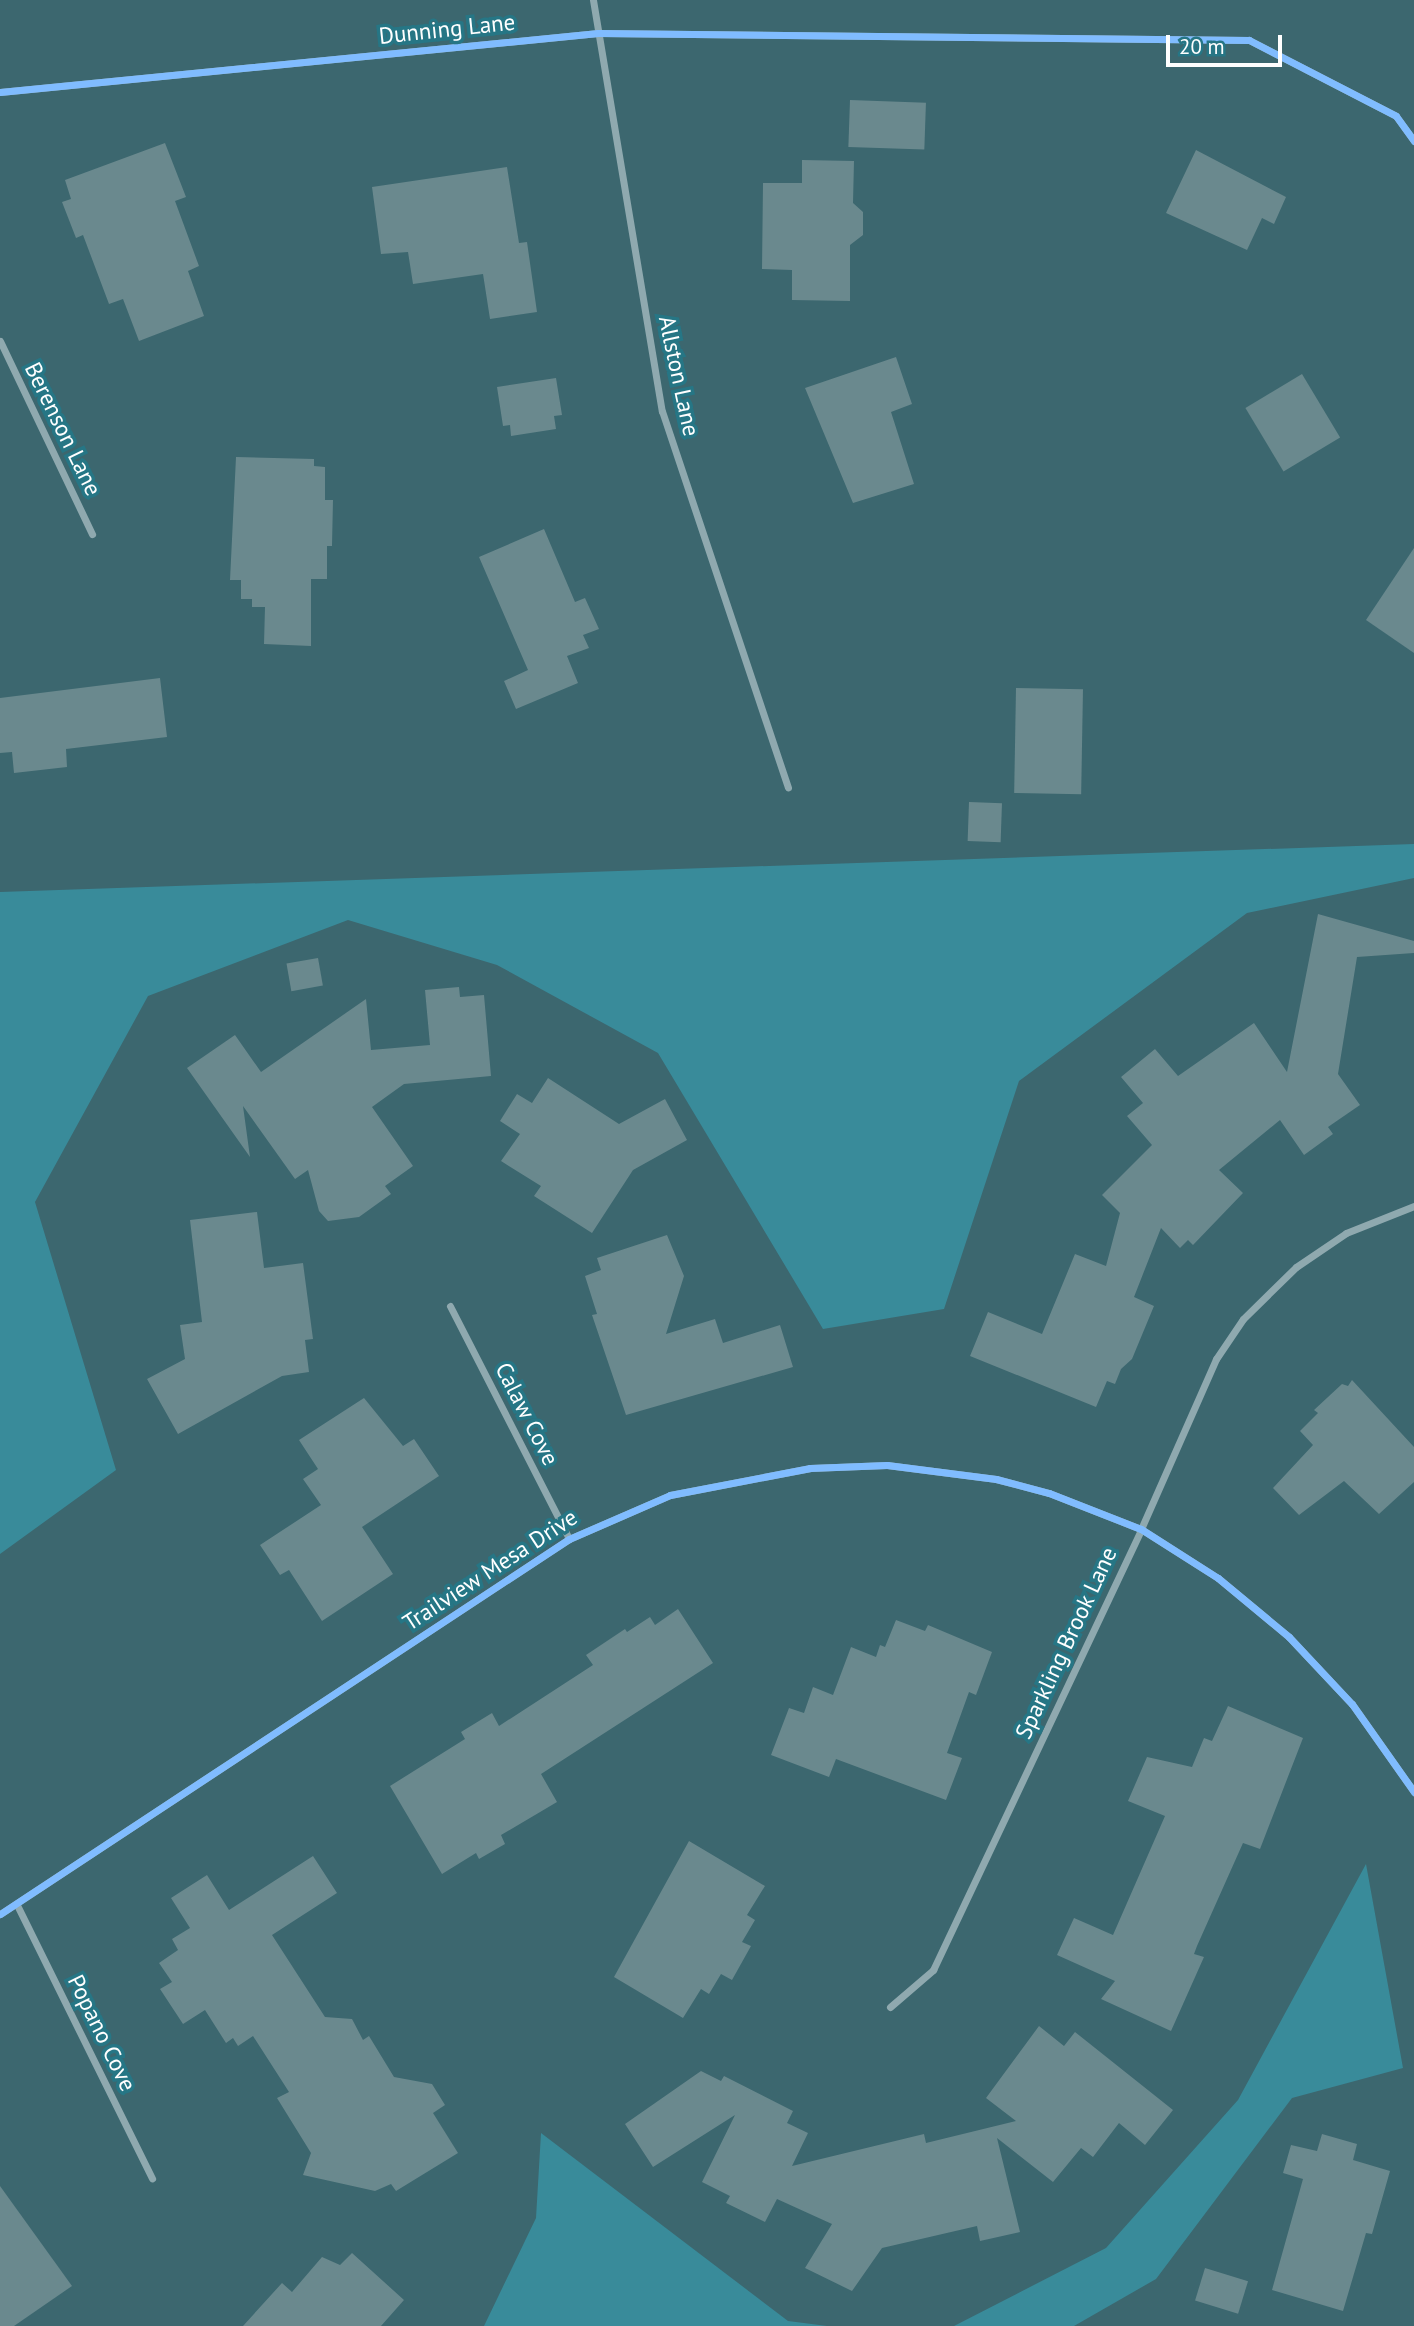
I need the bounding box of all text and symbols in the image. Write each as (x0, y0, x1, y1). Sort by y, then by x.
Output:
street label: Dunning Lane (377, 8, 517, 50)
scale bar (1169, 21, 1284, 65)
text: 20 m (1179, 33, 1225, 60)
street label: Allston Lane (653, 313, 705, 439)
street label: Berenson Lane (19, 358, 107, 500)
street label: Calaw Cove (489, 1358, 565, 1470)
street label: Trailview Mesa Drive (397, 1503, 583, 1637)
street label: Sparkling Brook Lane (1009, 1542, 1123, 1744)
street label: Popano Cove (62, 1970, 142, 2096)

